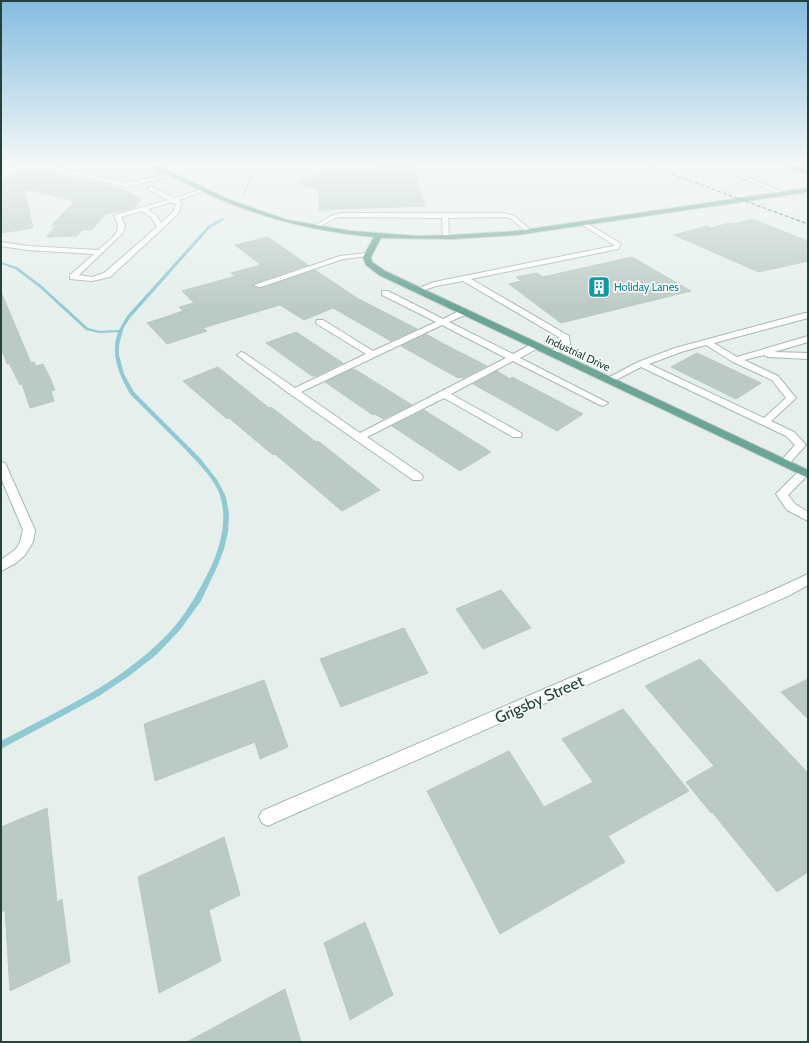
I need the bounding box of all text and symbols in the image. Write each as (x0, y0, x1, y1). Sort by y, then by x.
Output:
building icon: Holiday Lanes (586, 274, 612, 300)
place label: Holiday Lanes (614, 280, 679, 294)
street label: Industrial Drive (543, 332, 613, 374)
street label: Grigsby Street (492, 671, 587, 727)

